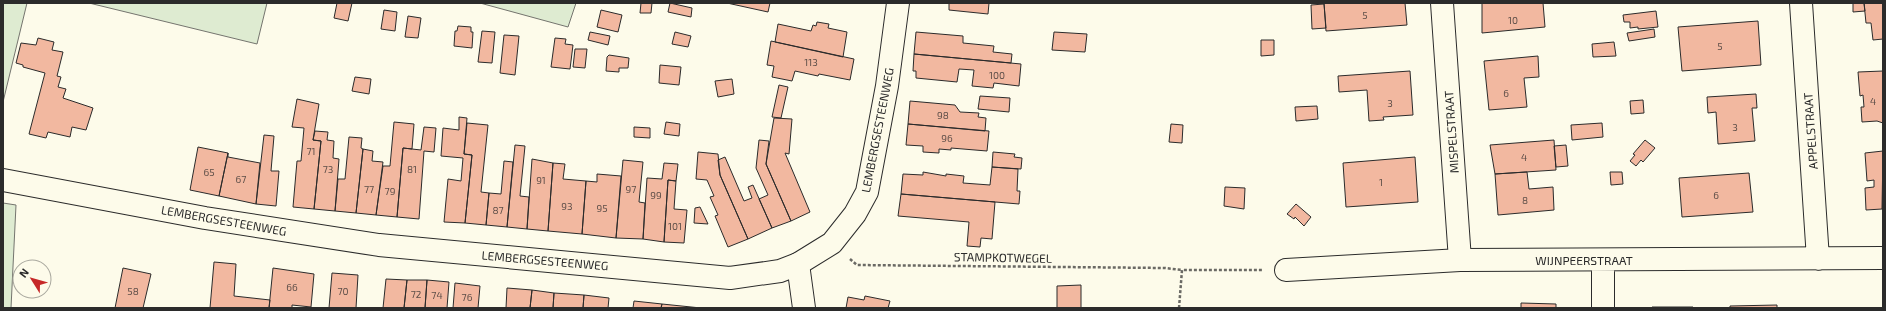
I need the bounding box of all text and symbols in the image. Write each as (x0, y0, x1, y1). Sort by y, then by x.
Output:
house number: 5 (1362, 9, 1368, 21)
house number: 10 (1508, 14, 1518, 26)
house number: 5 (1717, 40, 1723, 52)
house number: 113 (804, 56, 818, 68)
street label: LEMBERGSESTEENWEG (858, 66, 896, 194)
house number: 100 (989, 69, 1005, 81)
house number: 6 (1503, 87, 1509, 99)
street label: MISPELSTRAAT (1441, 90, 1461, 174)
street label: APPELSTRAAT (1800, 92, 1820, 170)
house number: 4 (1870, 95, 1876, 107)
house number: 3 (1387, 97, 1393, 109)
house number: 98 (937, 109, 949, 121)
house number: 3 (1732, 121, 1738, 133)
house number: 96 (941, 132, 953, 144)
house number: 71 (306, 145, 316, 157)
house number: 4 (1521, 151, 1527, 163)
house number: 73 (323, 163, 333, 175)
house number: 81 (407, 163, 417, 175)
house number: 65 (203, 166, 215, 178)
house number: 67 (236, 173, 246, 185)
house number: 91 (536, 174, 546, 186)
house number: 1 (1379, 176, 1383, 188)
house number: 77 (364, 183, 374, 195)
house number: 97 (626, 183, 636, 195)
house number: 79 (385, 185, 396, 197)
house number: 99 (650, 189, 662, 201)
house number: 6 (1713, 189, 1719, 201)
house number: 8 (1522, 194, 1528, 206)
house number: 93 (561, 200, 573, 212)
street label: LEMBERGSESTEENWEG (160, 202, 288, 238)
house number: 95 (596, 202, 608, 214)
house number: 87 (492, 204, 504, 216)
house number: 101 (668, 220, 682, 232)
street label: LEMBERGSESTEENWEG (481, 247, 609, 273)
street label: STAMPKOTWEGEL (954, 249, 1052, 265)
street label: WIJNPEERSTRAAT (1535, 253, 1633, 267)
north arrow (12, 259, 52, 299)
text: N (16, 266, 31, 280)
house number: 66 (286, 281, 298, 293)
house number: 58 (127, 285, 139, 297)
house number: 70 (337, 285, 349, 297)
house number: 72 (411, 288, 422, 300)
house number: 74 (431, 289, 443, 301)
house number: 76 (462, 291, 473, 303)

